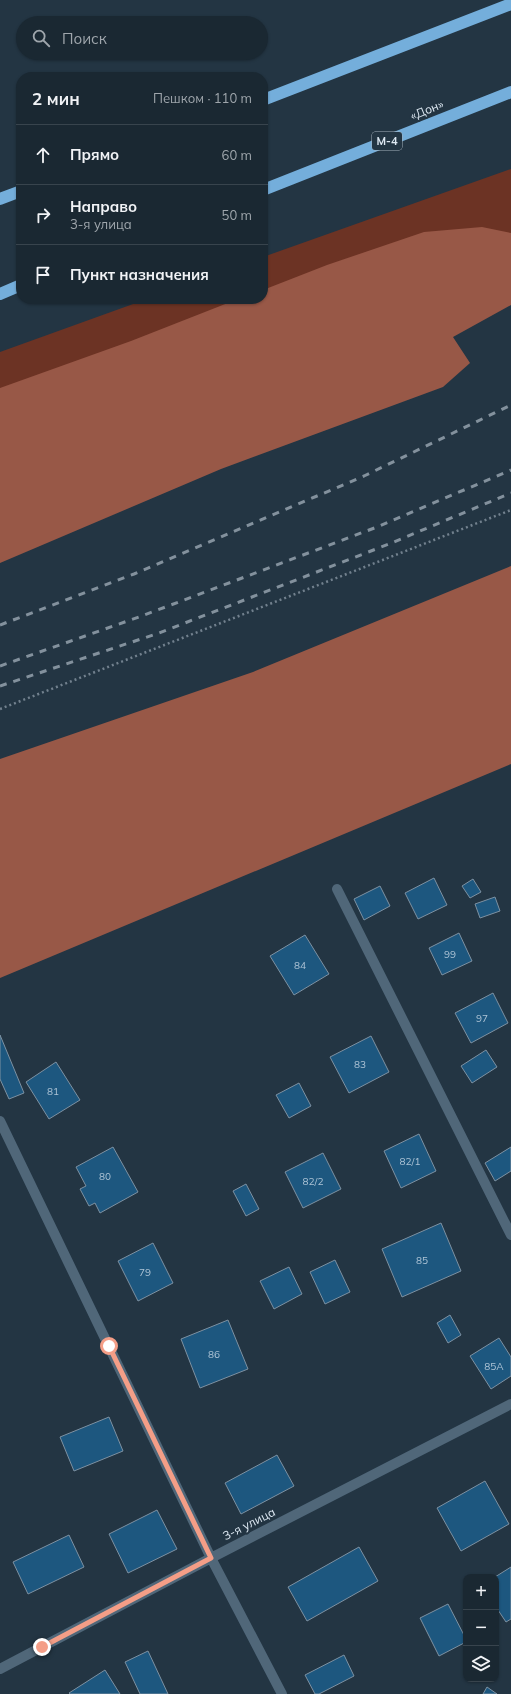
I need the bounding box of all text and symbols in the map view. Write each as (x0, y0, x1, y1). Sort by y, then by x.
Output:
search box (16, 16, 268, 60)
icon: search (30, 27, 52, 49)
text: Поиск (62, 29, 107, 48)
text: 2 мин (32, 88, 80, 109)
text: Пешком · 110 m (153, 90, 252, 106)
street label: «Дон» (408, 96, 446, 123)
road number: М-4 (372, 132, 402, 150)
icon: ahead (32, 144, 54, 166)
text: Прямо (70, 145, 119, 164)
text: 60 m (222, 147, 252, 163)
text: Направо (70, 197, 137, 216)
icon: right (32, 204, 54, 226)
text: 50 m (222, 207, 252, 223)
text: 3-я улица (70, 216, 132, 232)
icon: arrive (32, 264, 54, 286)
text: Пункт назначения (70, 265, 209, 284)
house number: 99 (444, 948, 456, 961)
house number: 84 (294, 959, 306, 972)
house number: 97 (476, 1012, 488, 1025)
house number: 83 (354, 1058, 366, 1071)
house number: 81 (47, 1085, 59, 1098)
house number: 82/1 (400, 1155, 420, 1168)
house number: 80 (99, 1170, 111, 1183)
house number: 82/2 (303, 1175, 323, 1188)
house number: 85 (416, 1254, 428, 1267)
house number: 79 (139, 1266, 151, 1279)
route start (100, 1337, 118, 1355)
house number: 86 (208, 1348, 220, 1361)
house number: 85А (484, 1360, 504, 1373)
street label: 3-я улица (220, 1504, 278, 1543)
map controls (463, 1574, 499, 1682)
button: + (463, 1574, 499, 1610)
button: − (463, 1610, 499, 1646)
route end (33, 1638, 51, 1656)
button: layers (463, 1646, 499, 1682)

